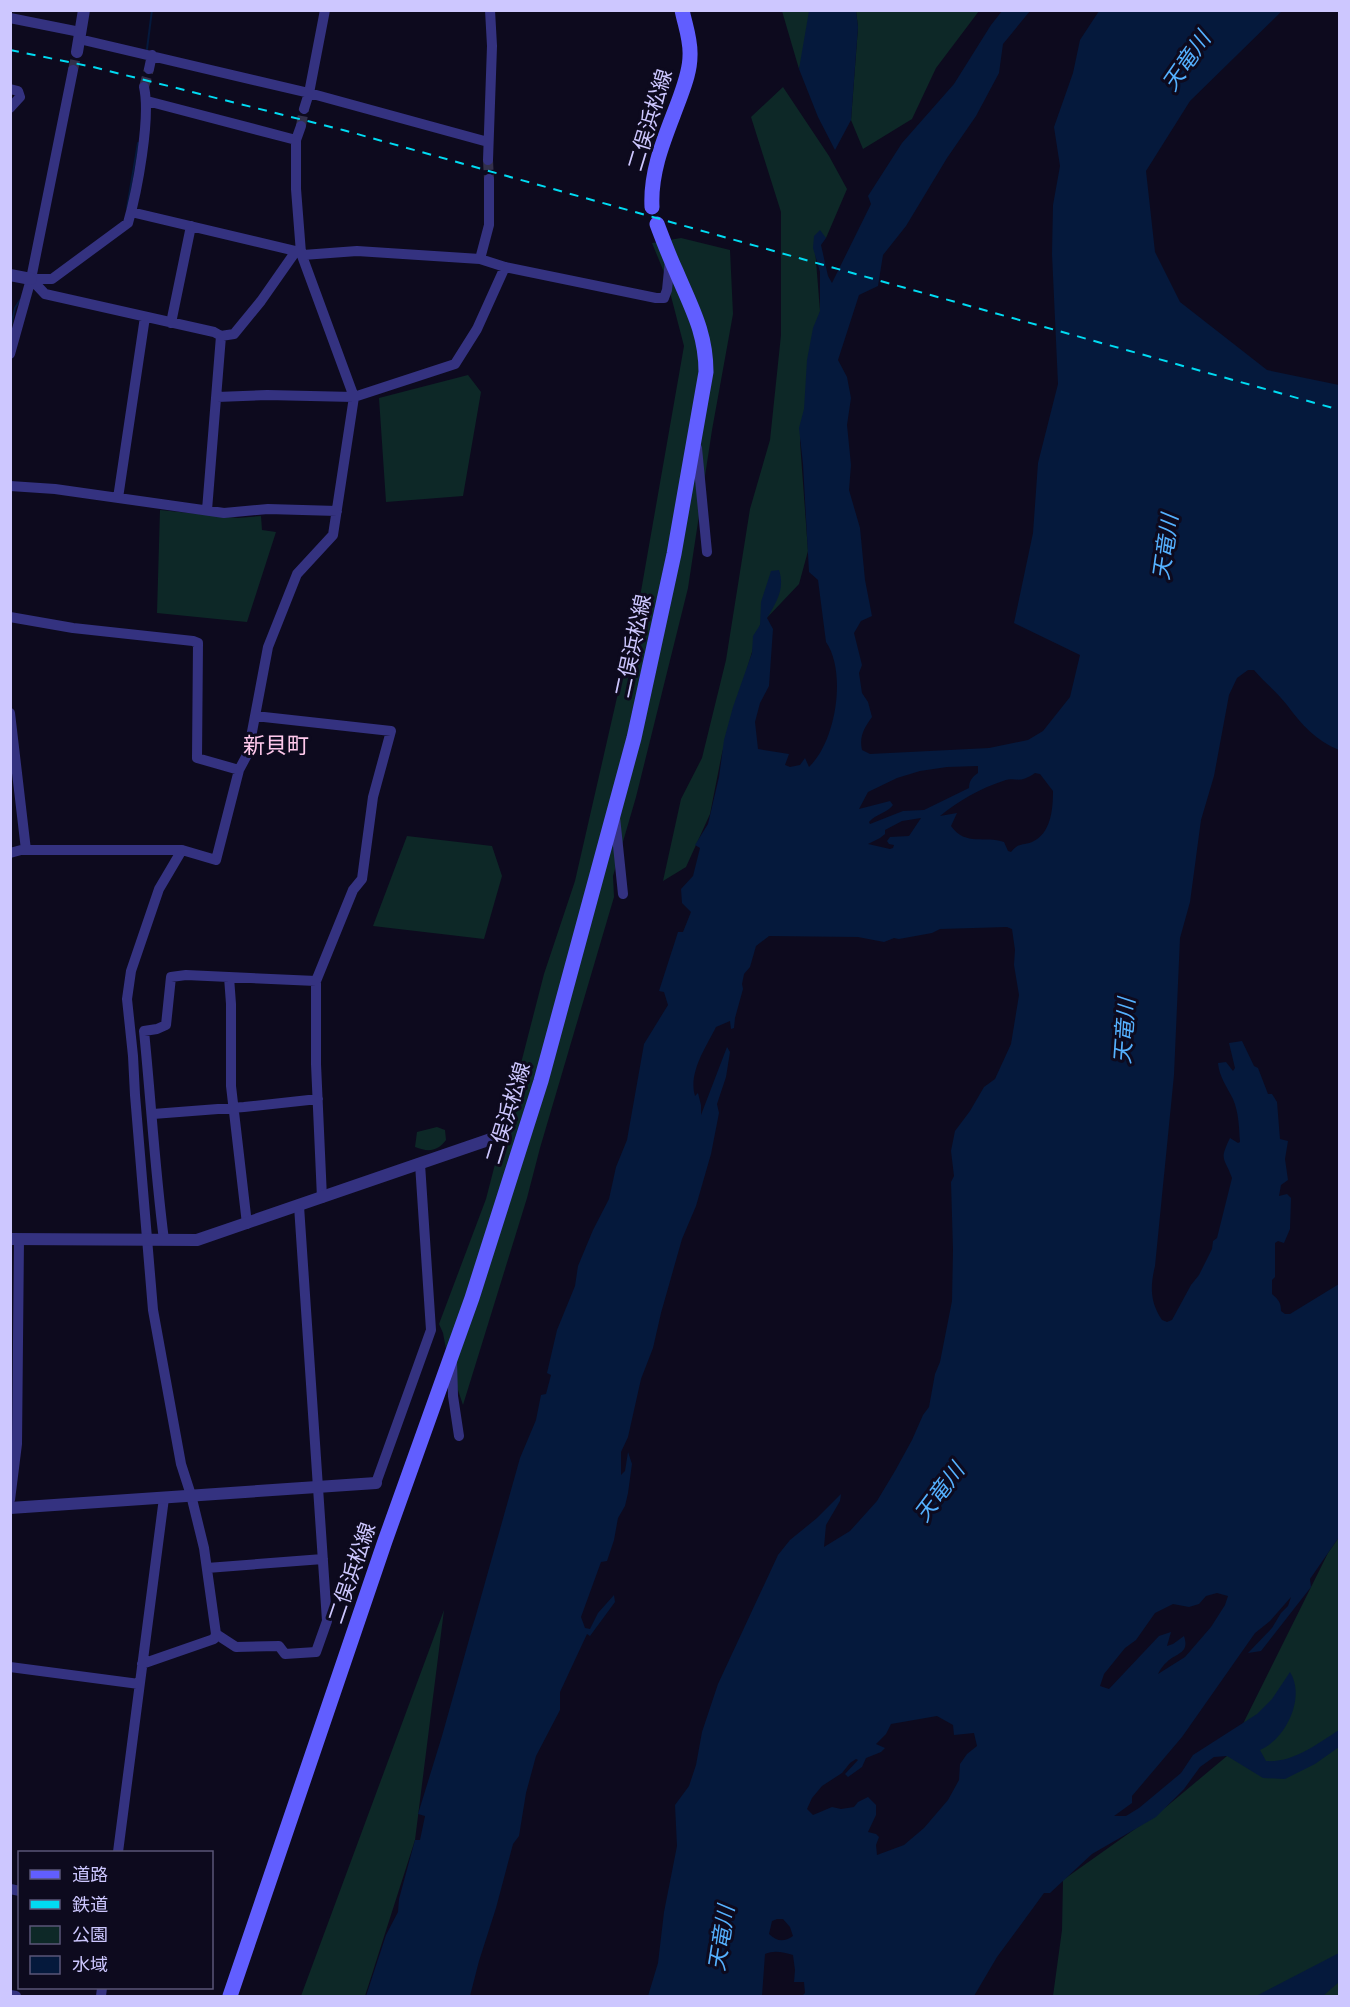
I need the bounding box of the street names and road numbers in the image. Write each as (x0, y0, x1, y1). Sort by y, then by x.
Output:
street label: 二俣浜松線 (620, 65, 679, 174)
street label: 二俣浜松線 (607, 592, 658, 700)
street label: 二俣浜松線 (478, 1058, 537, 1167)
street label: 二俣浜松線 (321, 1518, 382, 1627)

